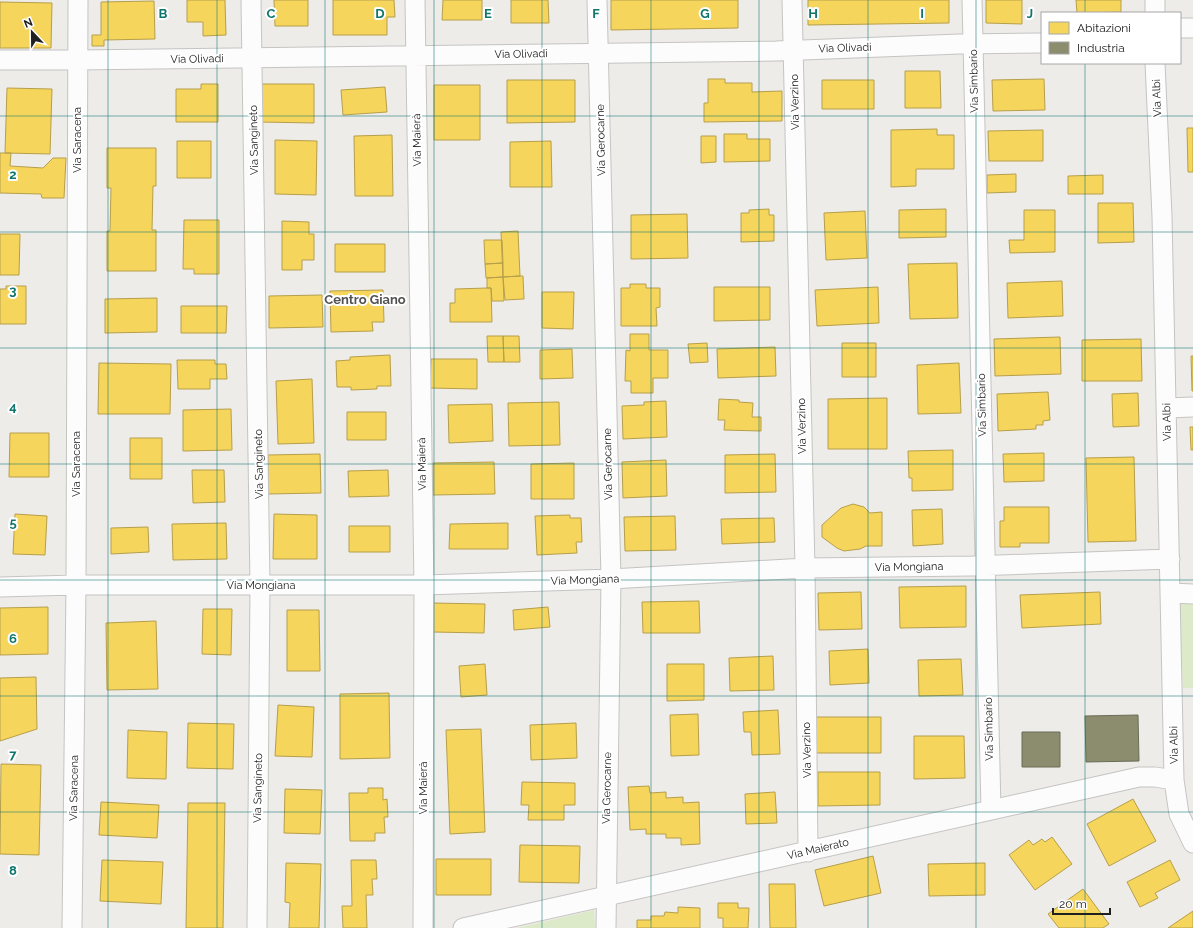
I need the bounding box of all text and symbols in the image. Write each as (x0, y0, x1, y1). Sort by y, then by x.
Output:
text: B (159, 6, 168, 21)
text: C (267, 6, 276, 21)
text: D (375, 6, 385, 21)
text: E (484, 6, 492, 21)
text: F (592, 6, 600, 21)
text: G (700, 6, 710, 21)
text: H (808, 6, 818, 21)
text: I (920, 6, 924, 21)
text: J (1027, 6, 1033, 21)
north arrow (12, 12, 52, 52)
legend (1041, 12, 1181, 64)
text: N (22, 16, 35, 31)
text: Abitazioni (1077, 21, 1131, 35)
street label: Via Olivadi (818, 41, 872, 55)
text: Industria (1077, 41, 1125, 55)
street label: Via Olivadi (494, 47, 548, 61)
street label: Via Simbario (967, 49, 981, 113)
street label: Via Olivadi (170, 52, 224, 66)
street label: Via Verzino (788, 73, 802, 130)
street label: Via Albi (1150, 79, 1164, 117)
street label: Via Gerocarne (594, 103, 608, 176)
street label: Via Sangineto (247, 104, 261, 175)
street label: Via Saracena (71, 107, 84, 173)
street label: Via Maierà (410, 113, 424, 167)
text: 2 (9, 167, 17, 182)
text: 3 (9, 283, 17, 298)
district label: Centro Giano (324, 292, 406, 307)
street label: Via Simbario (975, 373, 989, 437)
street label: Via Verzino (795, 397, 809, 454)
text: 4 (9, 399, 17, 414)
street label: Via Albi (1160, 403, 1174, 441)
street label: Via Gerocarne (601, 427, 615, 500)
street label: Via Sangineto (252, 428, 266, 499)
street label: Via Saracena (70, 431, 83, 497)
street label: Via Maierà (415, 437, 429, 491)
text: 5 (9, 515, 17, 530)
street label: Via Mongiana (875, 560, 944, 574)
street label: Via Mongiana (550, 572, 620, 588)
street label: Via Mongiana (227, 579, 295, 592)
text: 6 (9, 631, 17, 646)
street label: Via Simbario (982, 697, 996, 761)
street label: Via Verzino (800, 721, 814, 778)
street label: Via Albi (1167, 726, 1181, 764)
text: 7 (9, 747, 17, 762)
street label: Via Gerocarne (600, 751, 614, 824)
street label: Via Sangineto (251, 752, 265, 823)
street label: Via Saracena (67, 755, 81, 821)
street label: Via Maierà (417, 762, 430, 814)
street label: Via Maierato (786, 835, 851, 862)
text: 8 (9, 863, 17, 878)
scale bar (1053, 890, 1110, 916)
text: 20 m (1059, 897, 1087, 911)

